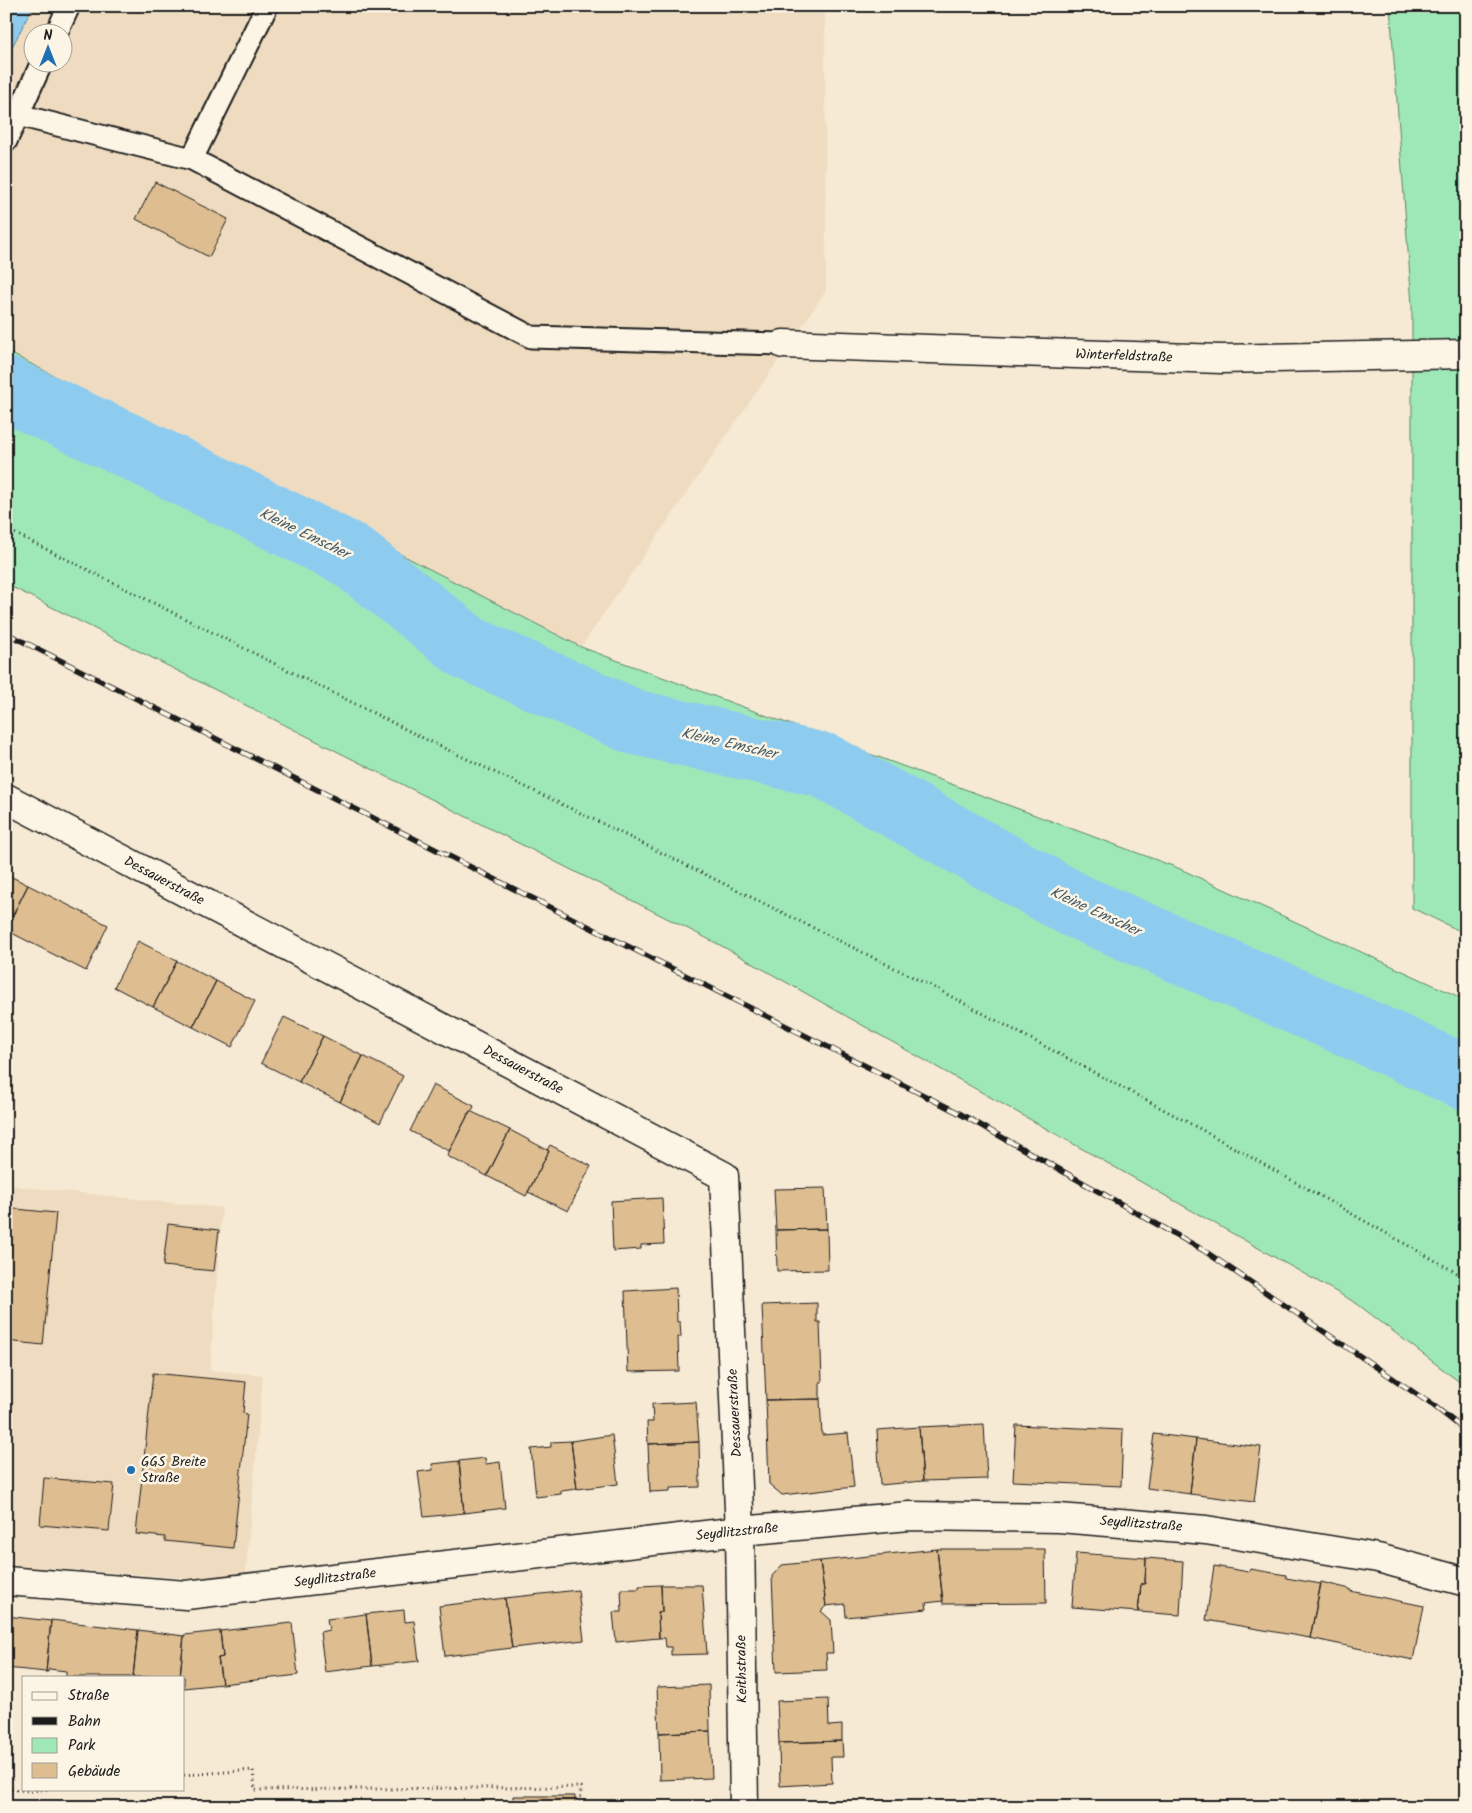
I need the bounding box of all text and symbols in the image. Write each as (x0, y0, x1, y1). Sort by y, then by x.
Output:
north arrow (22, 22, 72, 72)
text: N (44, 25, 53, 47)
street label: Winterfeldstraße (1075, 343, 1174, 369)
water label: Kleine Emscher (255, 502, 356, 567)
water label: Kleine Emscher (679, 721, 782, 767)
street label: Dessauerstraße (120, 850, 209, 912)
water label: Kleine Emscher (1046, 881, 1147, 945)
street label: Dessauerstraße (479, 1039, 568, 1101)
street label: Dessauerstraße (722, 1368, 748, 1458)
place label: GGS Breite Straße (141, 1451, 207, 1489)
marker: GGS Breite Straße (125, 1464, 137, 1476)
street label: Seydlitzstraße (1099, 1510, 1184, 1538)
street label: Seydlitzstraße (695, 1517, 780, 1547)
street label: Seydlitzstraße (293, 1562, 378, 1594)
street label: Keithstraße (730, 1634, 754, 1703)
legend (22, 1676, 185, 1790)
text: Straße (68, 1684, 110, 1708)
text: Bahn (68, 1710, 101, 1734)
text: Park (68, 1734, 96, 1758)
text: Gebäude (68, 1760, 121, 1784)

